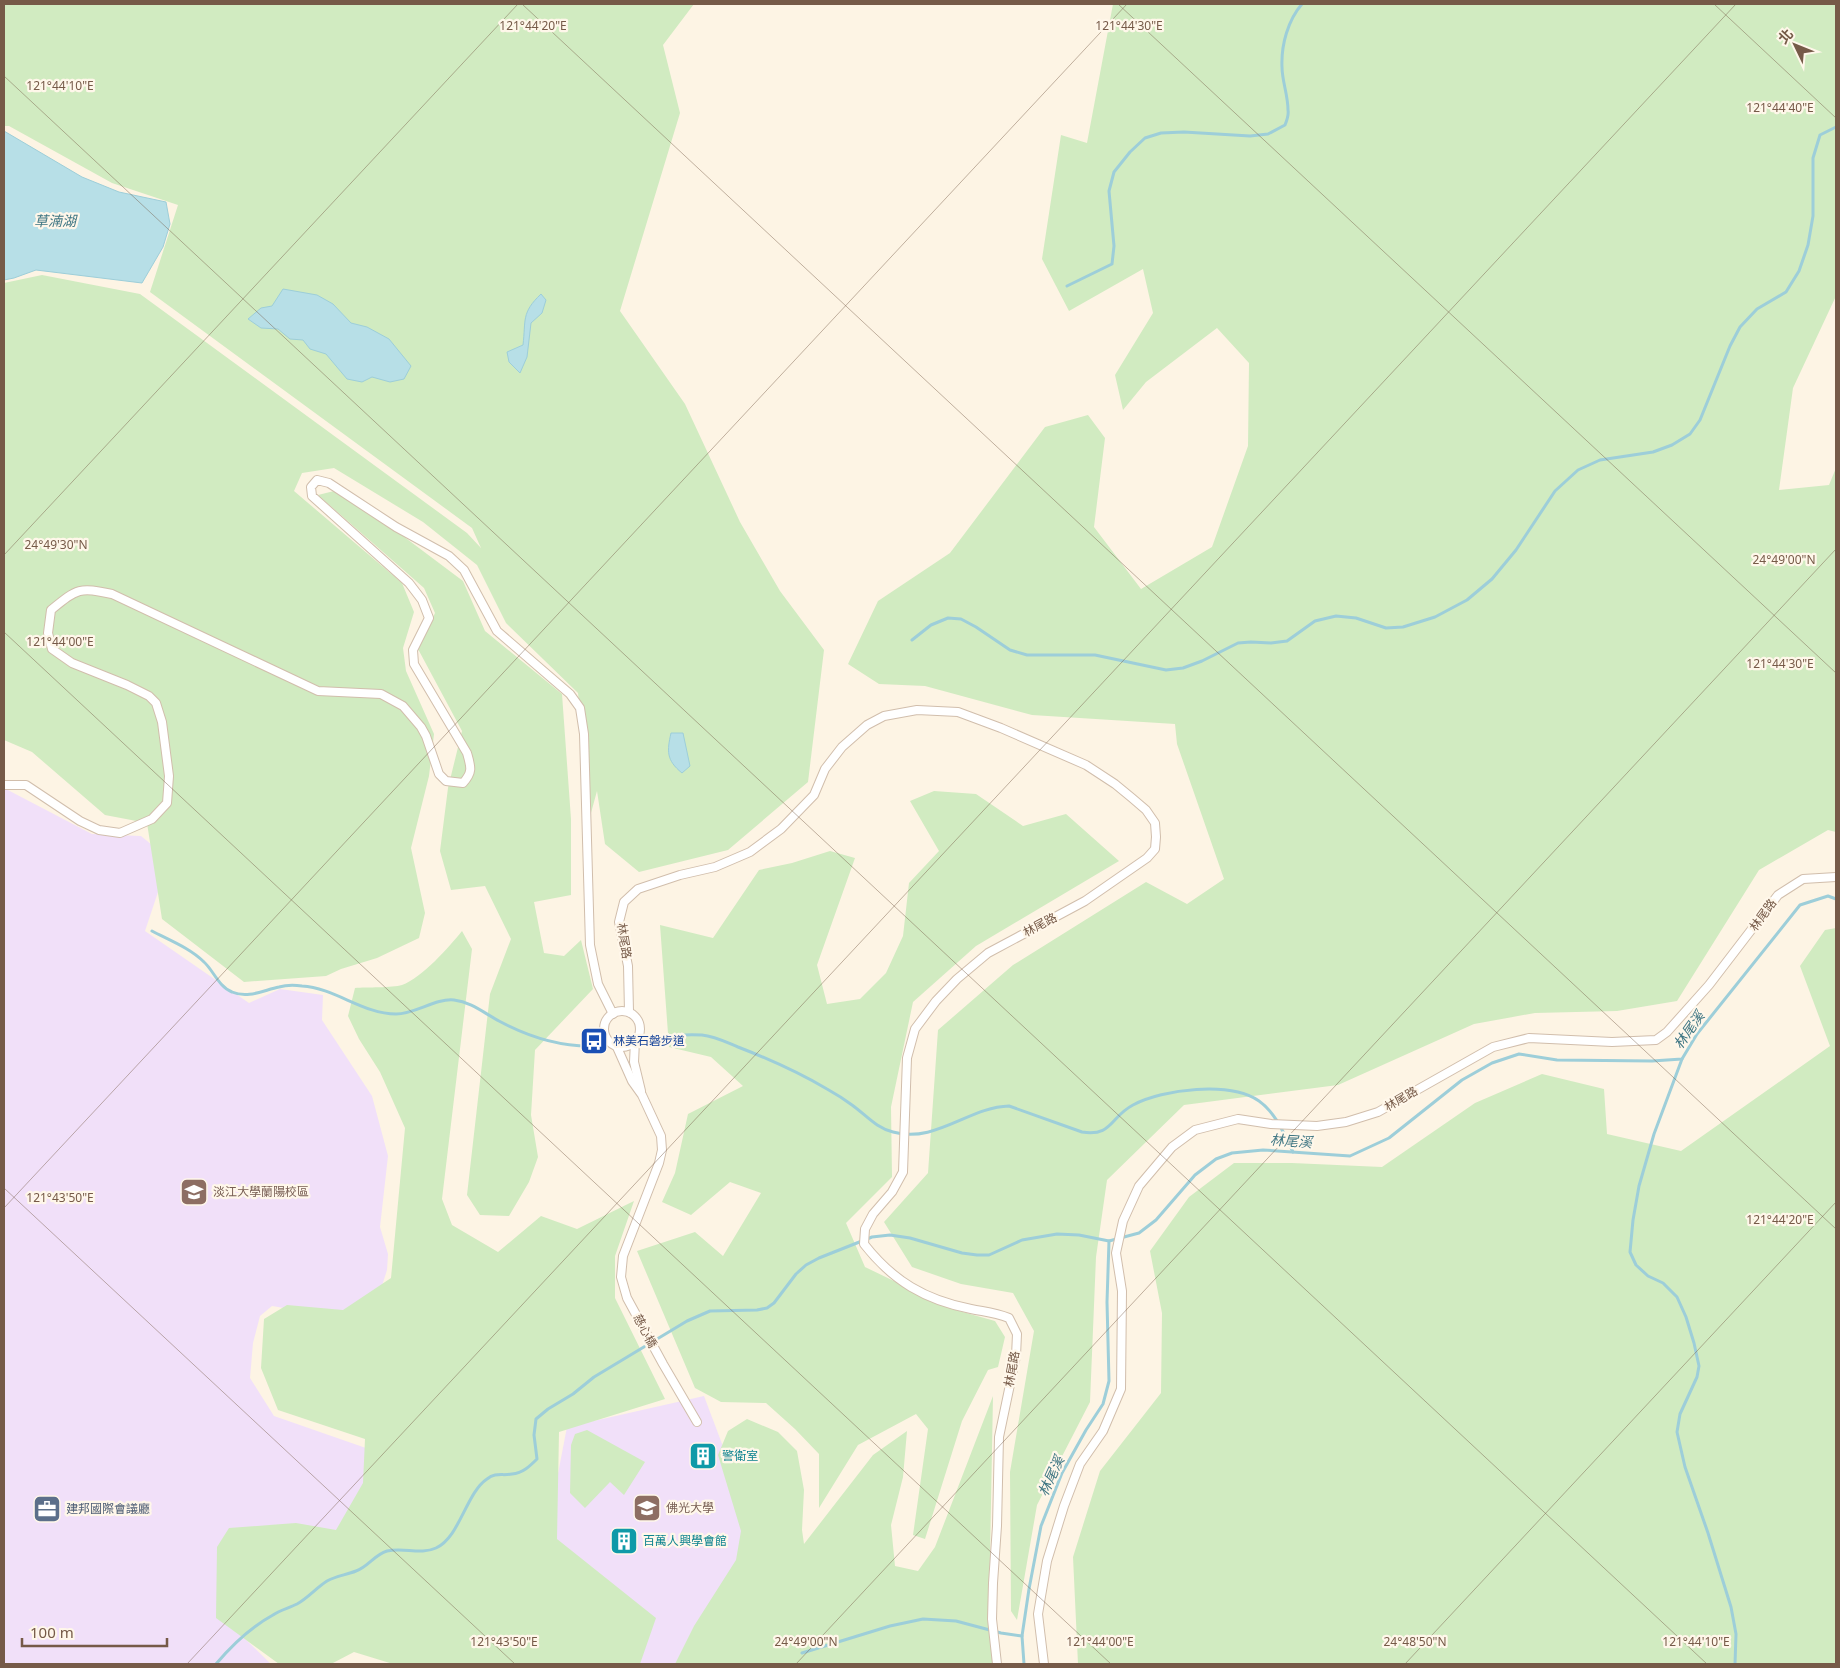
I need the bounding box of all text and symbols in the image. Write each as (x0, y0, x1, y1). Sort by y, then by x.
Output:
text: 121°44'20"E (499, 17, 567, 34)
text: 121°44'30"E (1095, 17, 1163, 34)
north arrow (1770, 20, 1820, 70)
text: 北 (1773, 24, 1797, 47)
text: 121°44'10"E (26, 77, 94, 94)
text: 121°44'40"E (1746, 99, 1814, 116)
water label: 草湳湖 (34, 211, 78, 230)
text: 24°49'30"N (24, 536, 88, 553)
text: 24°49'00"N (1752, 551, 1816, 568)
text: 121°44'00"E (26, 633, 94, 650)
text: 121°44'30"E (1746, 655, 1814, 672)
street label: 林尾路 (1745, 895, 1780, 934)
street label: 林尾路 (1020, 909, 1060, 941)
street label: 林尾路 (613, 922, 636, 960)
water label: 林尾溪 (1669, 1005, 1710, 1052)
bus stop icon: 林美石磐步道 (579, 1026, 609, 1056)
place label: 林美石磐步道 (613, 1032, 685, 1049)
street label: 林尾路 (1381, 1082, 1421, 1115)
water label: 林尾溪 (1269, 1130, 1315, 1152)
school or university icon: 淡江大學蘭陽校區 (179, 1177, 209, 1207)
place label: 淡江大學蘭陽校區 (213, 1183, 309, 1200)
text: 121°43'50"E (26, 1189, 94, 1206)
text: 121°44'20"E (1746, 1211, 1814, 1228)
street label: 慈心橋 (629, 1311, 661, 1351)
street label: 林尾路 (1000, 1350, 1023, 1388)
building icon: 警衛室 (688, 1441, 718, 1471)
place label: 警衛室 (722, 1447, 758, 1464)
water label: 林尾溪 (1033, 1451, 1069, 1499)
school or university icon: 佛光大學 (632, 1493, 662, 1523)
office icon: 建邦國際會議廳 (32, 1494, 62, 1524)
place label: 佛光大學 (666, 1499, 714, 1516)
place label: 建邦國際會議廳 (66, 1500, 150, 1517)
building icon: 百萬人興學會館 (609, 1526, 639, 1556)
place label: 百萬人興學會館 (643, 1532, 727, 1549)
scale bar (22, 1616, 168, 1648)
text: 100 m (30, 1622, 74, 1642)
text: 121°43'50"E (470, 1633, 538, 1650)
text: 24°49'00"N (774, 1633, 838, 1650)
text: 121°44'00"E (1066, 1633, 1134, 1650)
text: 24°48'50"N (1383, 1633, 1447, 1650)
text: 121°44'10"E (1662, 1633, 1730, 1650)

